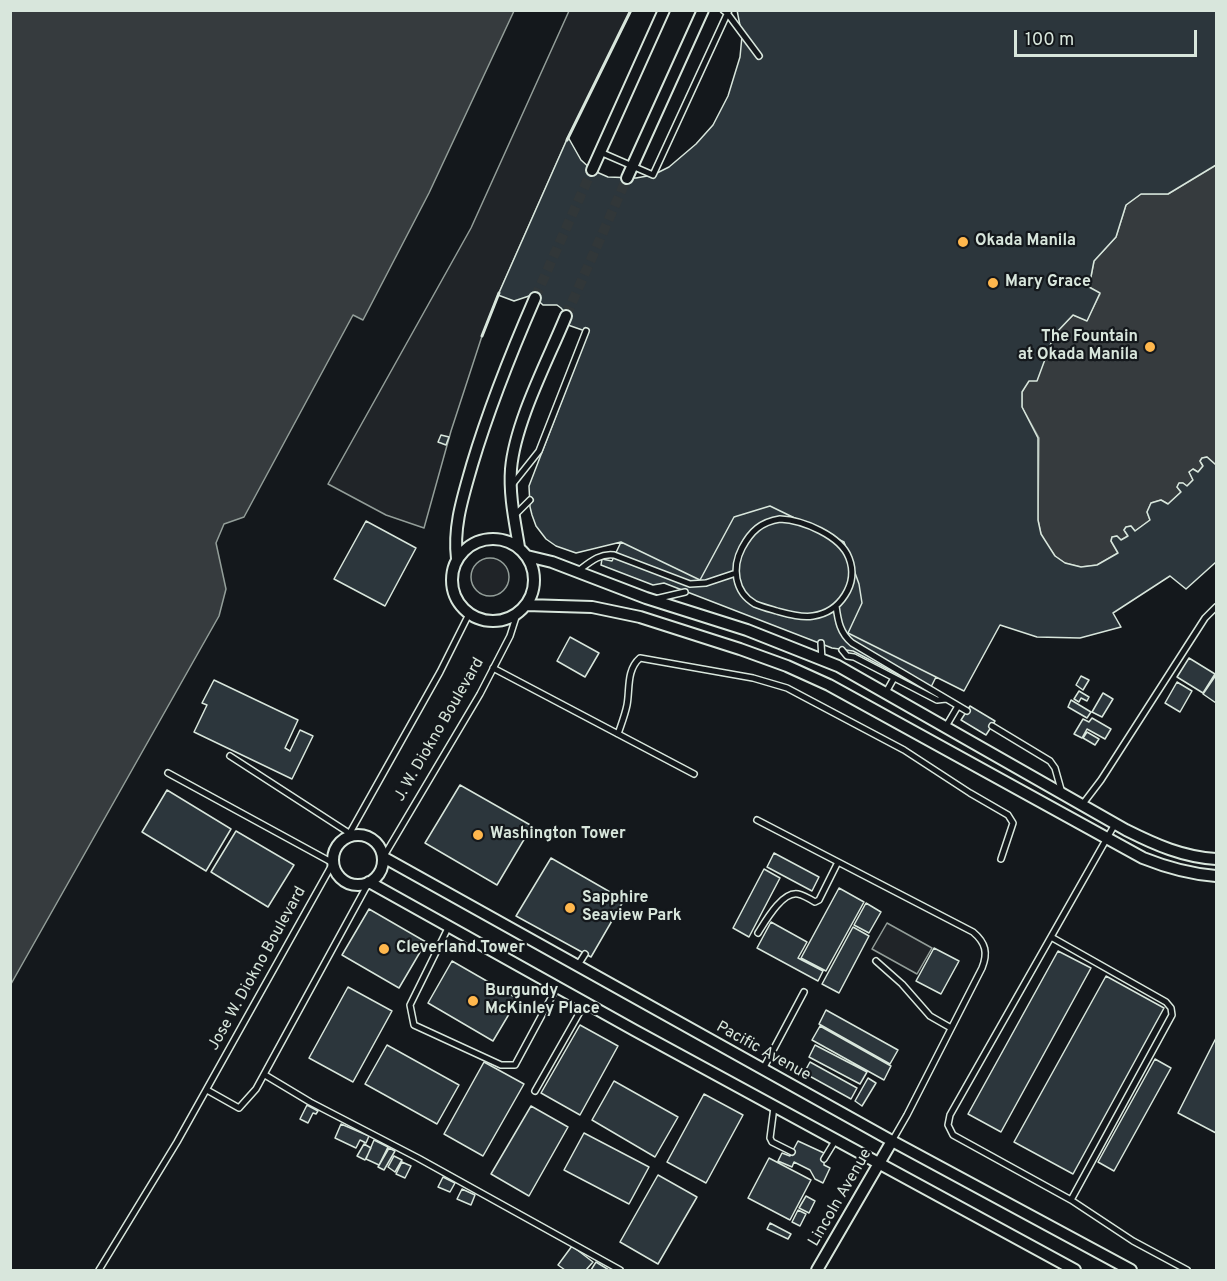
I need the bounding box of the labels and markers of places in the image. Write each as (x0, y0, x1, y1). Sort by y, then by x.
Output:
place label: Okada Manila (975, 232, 1076, 252)
marker: Okada Manila (956, 235, 970, 249)
place label: Mary Grace (1005, 273, 1091, 293)
marker: Mary Grace (986, 276, 1000, 290)
place label: The Fountain at Okada Manila (1018, 328, 1138, 366)
marker: The Fountain at Okada Manila (1143, 340, 1157, 354)
place label: Washington Tower (490, 825, 626, 845)
marker: Washington Tower (471, 828, 485, 842)
place label: Sapphire Seaview Park (582, 889, 682, 927)
marker: Sapphire Seaview Park (563, 901, 577, 915)
place label: Cleverland Tower (396, 939, 525, 959)
marker: Cleverland Tower (377, 942, 391, 956)
place label: Burgundy McKinley Place (485, 982, 600, 1020)
marker: Burgundy McKinley Place (466, 994, 480, 1008)

